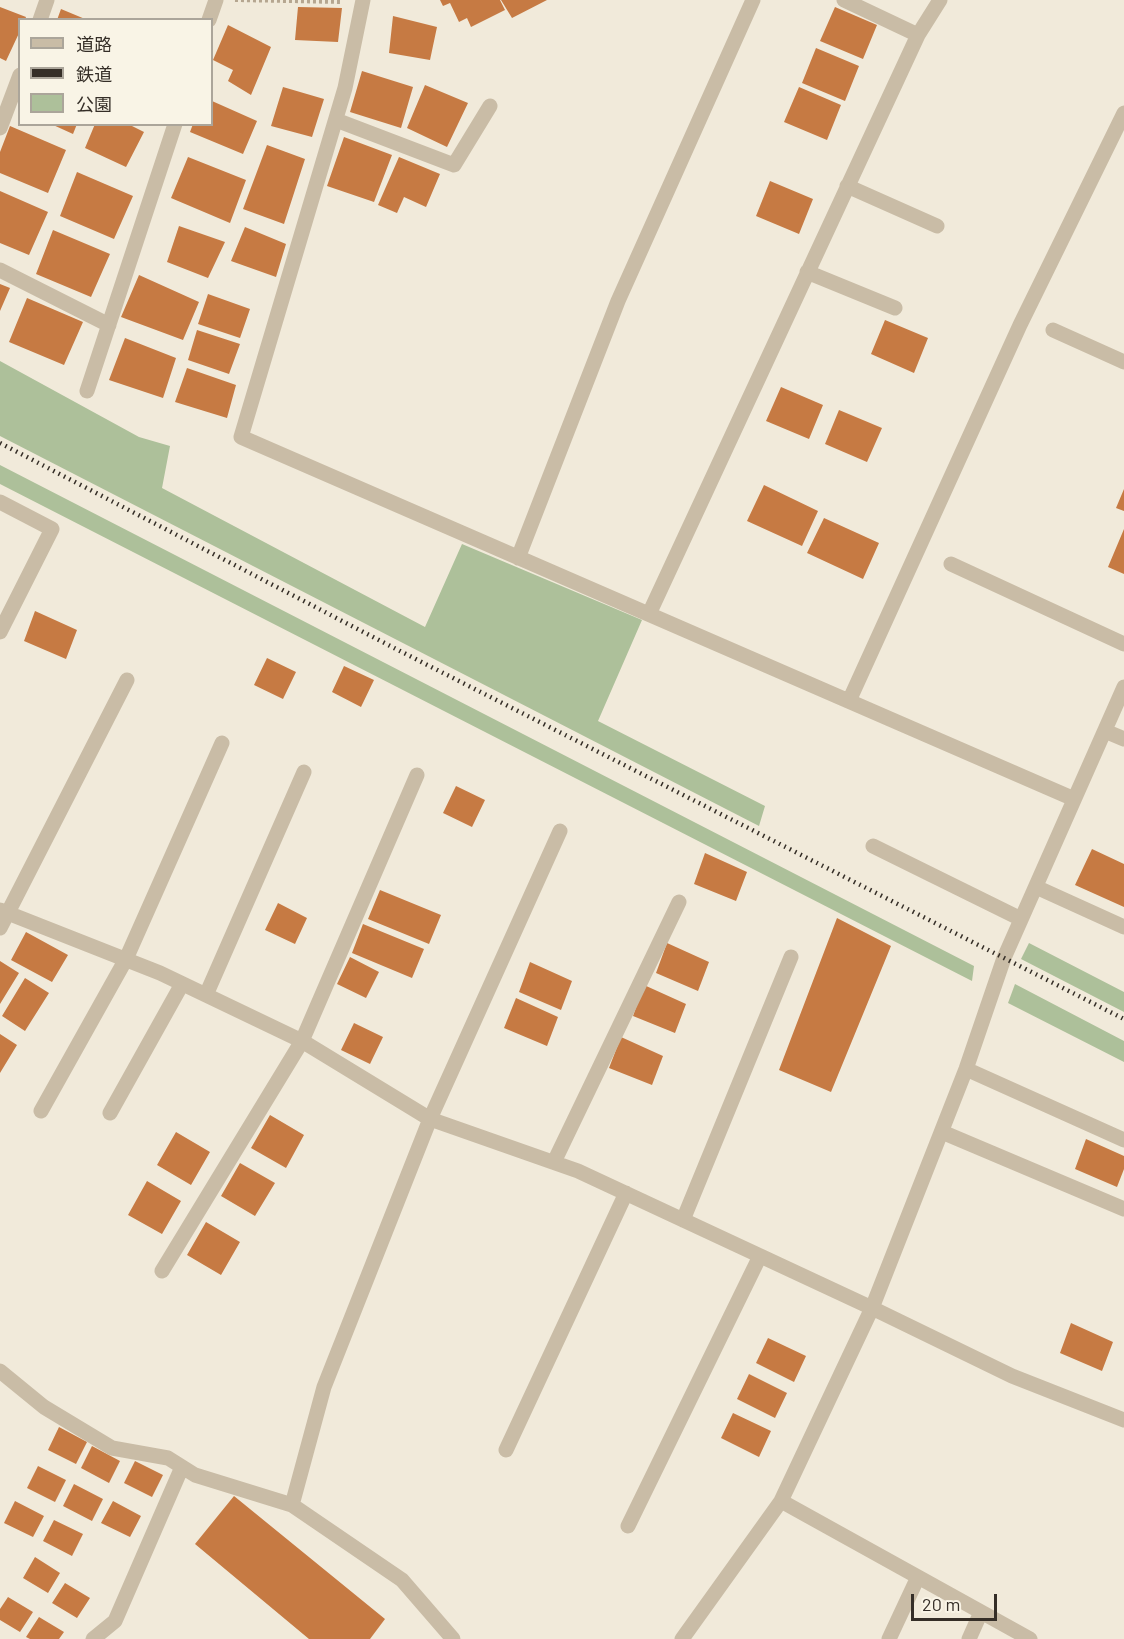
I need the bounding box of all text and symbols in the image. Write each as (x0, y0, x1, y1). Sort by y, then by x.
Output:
legend (18, 18, 213, 126)
text: 道路 (76, 33, 112, 55)
text: 鉄道 (76, 63, 112, 85)
text: 公園 (76, 93, 112, 115)
scale bar (914, 1582, 1000, 1620)
text: 20 m (922, 1593, 960, 1615)

